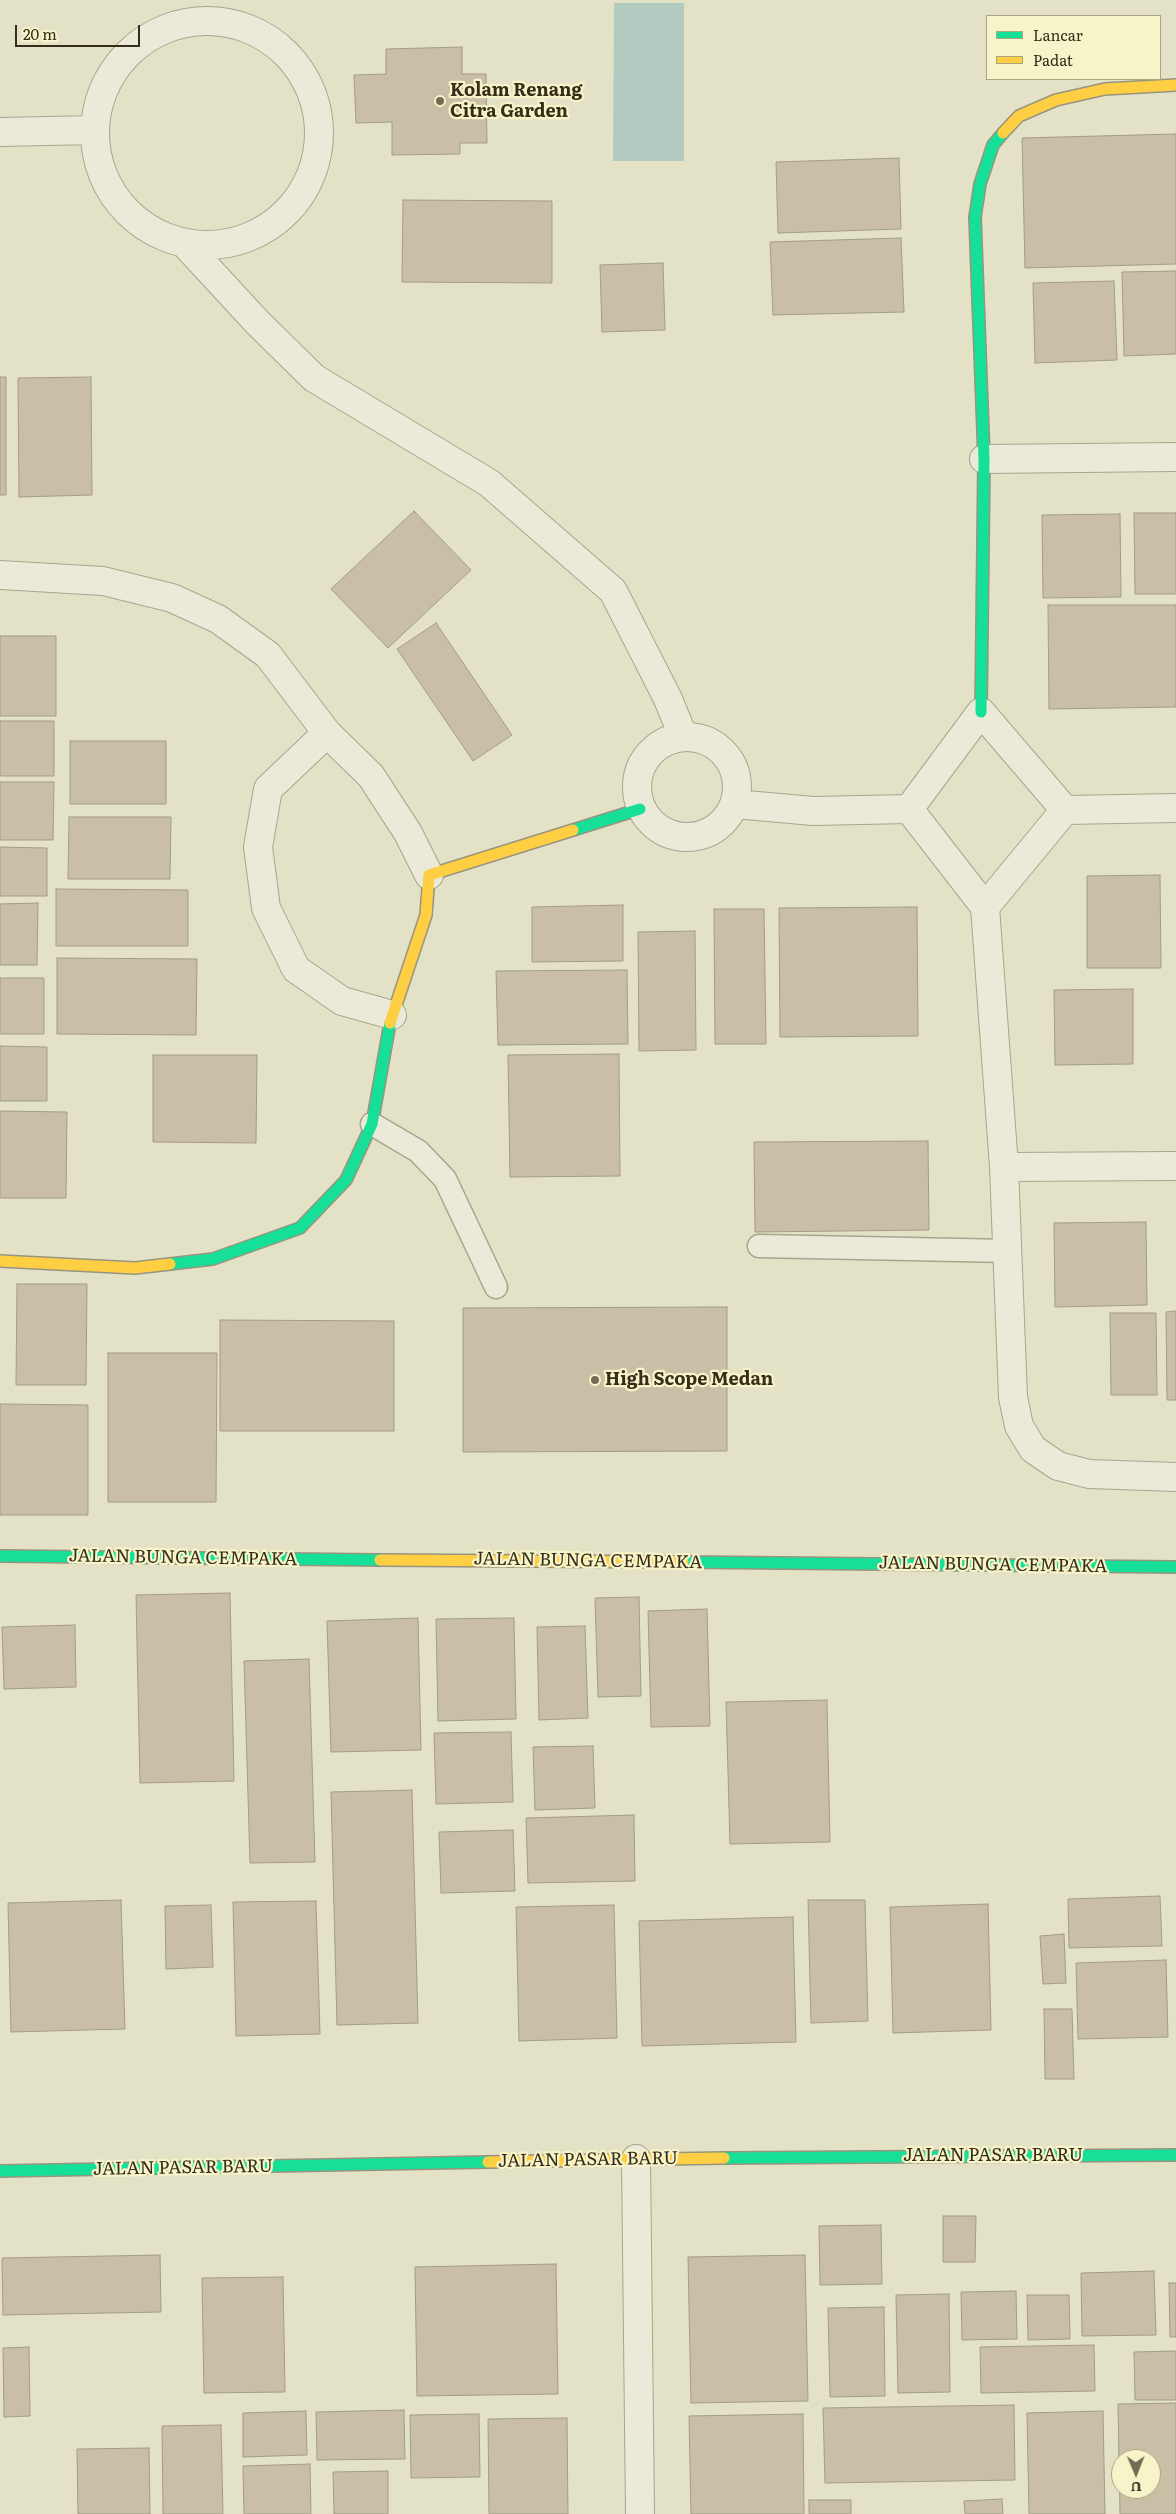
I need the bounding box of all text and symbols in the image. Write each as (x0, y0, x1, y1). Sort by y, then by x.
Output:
scale bar (18, 15, 142, 47)
legend (986, 15, 1161, 80)
text: 20 m (23, 22, 57, 45)
text: Lancar (1033, 23, 1083, 46)
text: Padat (1033, 48, 1073, 71)
place label: Kolam Renang Citra Garden (450, 80, 582, 122)
marker: Kolam Renang Citra Garden (434, 95, 446, 107)
place label: High Scope Medan (605, 1369, 773, 1391)
marker: High Scope Medan (589, 1374, 601, 1386)
street label: JALAN BUNGA CEMPAKA (68, 1545, 298, 1571)
street label: JALAN BUNGA CEMPAKA (473, 1548, 703, 1574)
street label: JALAN BUNGA CEMPAKA (878, 1552, 1108, 1578)
street label: JALAN PASAR BARU (903, 2145, 1083, 2167)
street label: JALAN PASAR BARU (498, 2148, 678, 2172)
street label: JALAN PASAR BARU (93, 2156, 273, 2180)
north arrow (1111, 2449, 1161, 2499)
text: U (1131, 2478, 1142, 2498)

